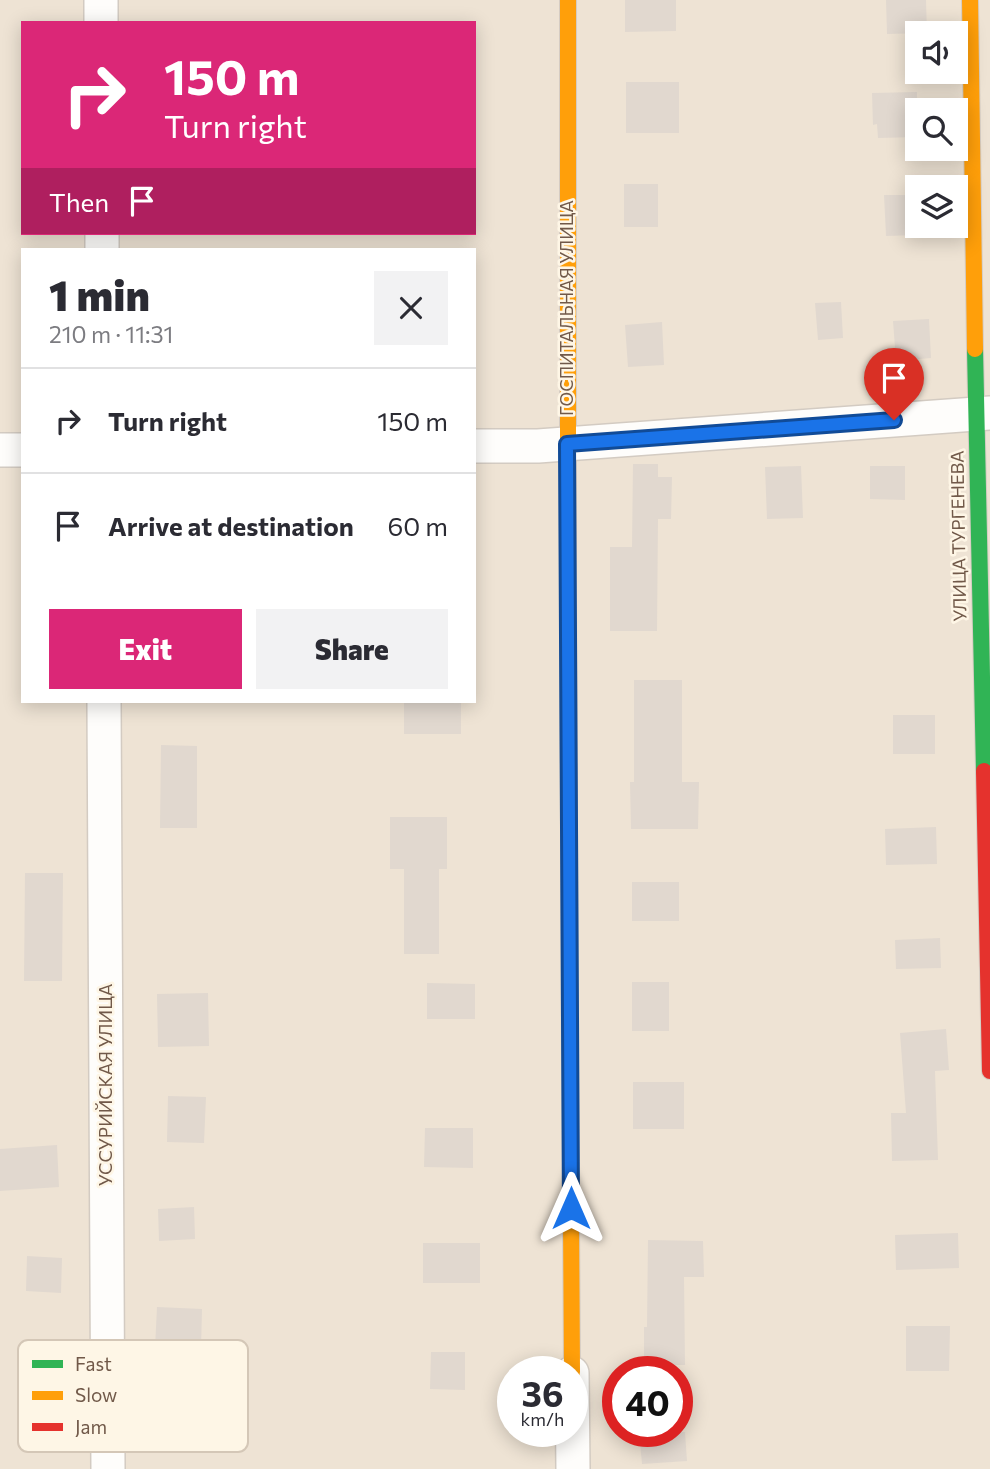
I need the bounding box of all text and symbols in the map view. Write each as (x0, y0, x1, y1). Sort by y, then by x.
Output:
map controls (905, 21, 968, 238)
button: sound (905, 21, 968, 84)
text: 150 m (164, 45, 299, 105)
icon: right (49, 49, 140, 140)
button: search (905, 98, 968, 161)
text: Turn right (164, 105, 307, 145)
button: layers (905, 175, 968, 238)
icon: arrive (123, 182, 161, 220)
text: Then (49, 186, 109, 217)
street label: ГОСПИТАЛЬНАЯ УЛИЦА (555, 200, 577, 416)
text: 1 min (49, 268, 150, 320)
button: close (374, 271, 448, 345)
text: 210 m · 11:31 (49, 320, 173, 348)
pin (864, 348, 924, 420)
icon: arrive (875, 359, 913, 397)
icon: right (49, 402, 87, 440)
text: Turn right (108, 405, 227, 436)
text: 150 m (377, 405, 448, 436)
street label: УЛИЦА ТУРГЕНЕВА (946, 450, 970, 622)
icon: arrive (49, 507, 87, 545)
text: Arrive at destination (108, 510, 354, 541)
text: 60 m (388, 510, 448, 541)
button: Exit (49, 609, 242, 689)
button: Share (256, 609, 448, 689)
street label: УССУРИЙСКАЯ УЛИЦА (94, 984, 116, 1186)
position arrow (534, 1171, 608, 1245)
legend (18, 1340, 248, 1452)
text: Fast (75, 1352, 112, 1375)
speed limit sign: 40 (602, 1356, 693, 1447)
text: 36 (522, 1371, 563, 1414)
text: Slow (75, 1383, 117, 1406)
text: km/h (521, 1408, 564, 1430)
text: Jam (75, 1415, 107, 1438)

